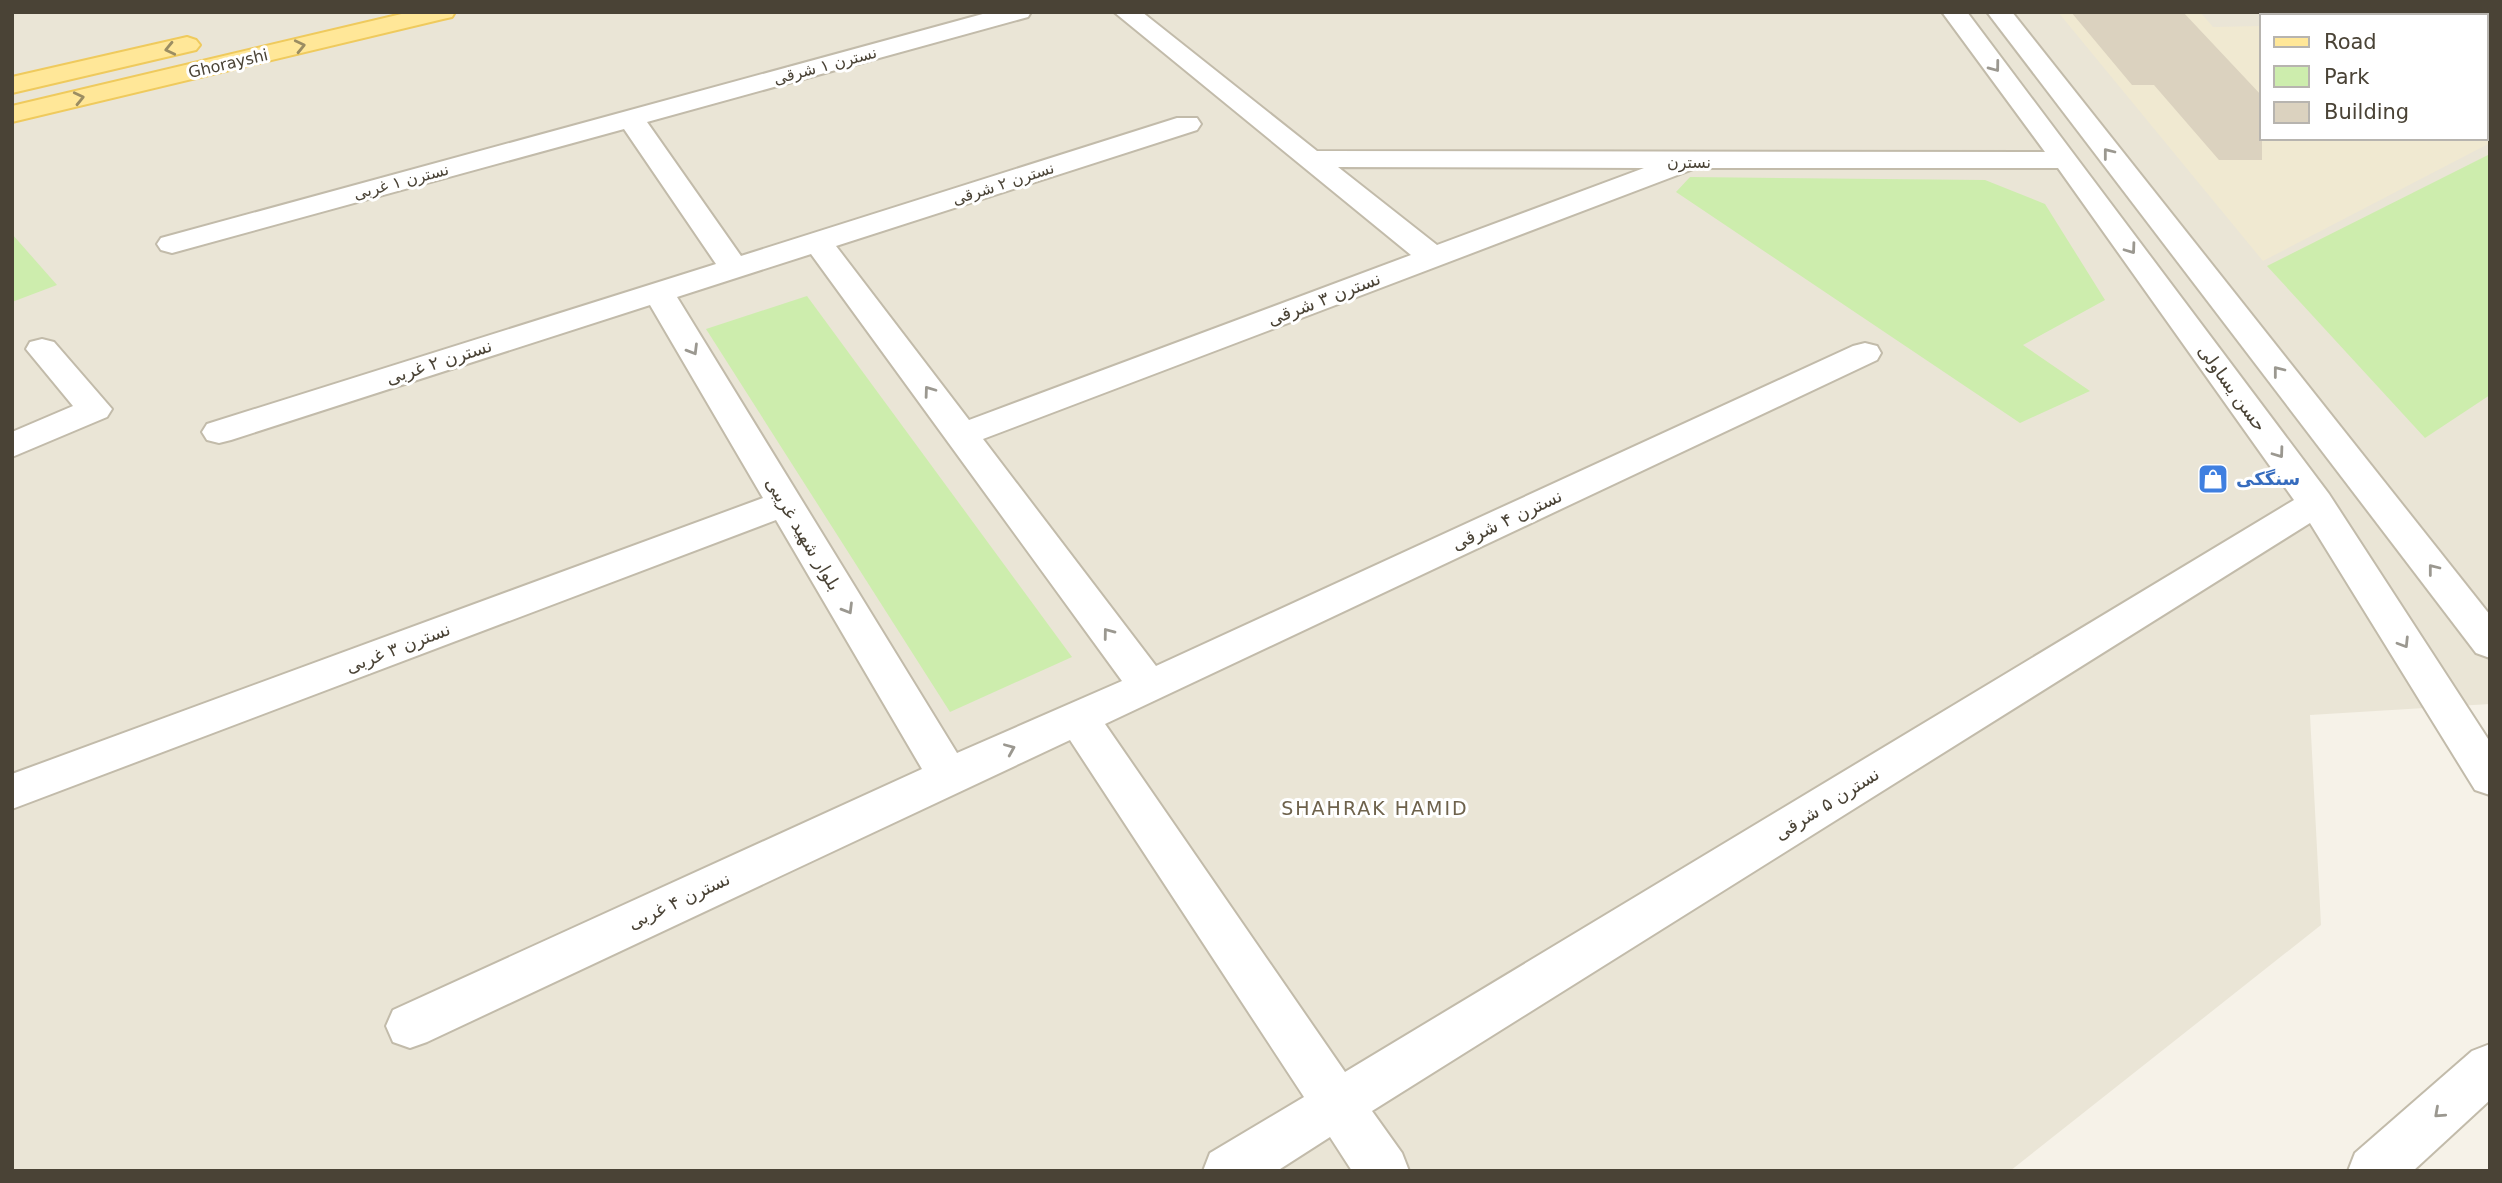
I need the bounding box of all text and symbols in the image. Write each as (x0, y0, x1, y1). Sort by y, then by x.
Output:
legend (2260, 14, 2488, 140)
text: Road (2324, 30, 2377, 54)
one-way arrow (294, 40, 306, 54)
one-way arrow (164, 41, 176, 56)
street label: نسترن ۱ شرقی (771, 43, 879, 89)
street label: Ghorayshi (186, 45, 270, 82)
one-way arrow (1987, 59, 2000, 71)
text: Park (2324, 65, 2370, 89)
one-way arrow (73, 92, 85, 106)
text: Building (2324, 100, 2409, 124)
one-way arrow (2104, 148, 2116, 161)
street label: نسترن (1667, 153, 1711, 173)
street label: نسترن ۲ شرقی (950, 158, 1057, 210)
street label: نسترن ۱ غربی (351, 160, 451, 204)
one-way arrow (2123, 241, 2135, 254)
street label: نسترن ۳ شرقی (1264, 267, 1384, 331)
street label: نسترن ۲ غربی (383, 335, 495, 389)
street label: حسن یساولی (2193, 340, 2271, 436)
one-way arrow (685, 343, 698, 356)
one-way arrow (2273, 366, 2286, 378)
one-way arrow (924, 386, 937, 399)
one-way arrow (2271, 445, 2284, 458)
shop icon: سنگکی (2196, 462, 2230, 496)
place label: سنگکی (2236, 468, 2300, 489)
street label: بلوار شهید غریبی (760, 473, 846, 595)
street label: نسترن ۴ شرقی (1448, 485, 1566, 555)
one-way arrow (2428, 565, 2441, 577)
one-way arrow (839, 601, 852, 614)
street label: نسترن ۳ غربی (343, 618, 453, 678)
one-way arrow (1104, 628, 1116, 641)
one-way arrow (2396, 635, 2409, 648)
one-way arrow (1003, 743, 1016, 757)
street label: نسترن ۵ شرقی (1771, 763, 1883, 845)
district label: SHAHRAK HAMID (1281, 797, 1469, 819)
street label: نسترن ۴ غربی (624, 868, 734, 934)
one-way arrow (2434, 1105, 2447, 1117)

